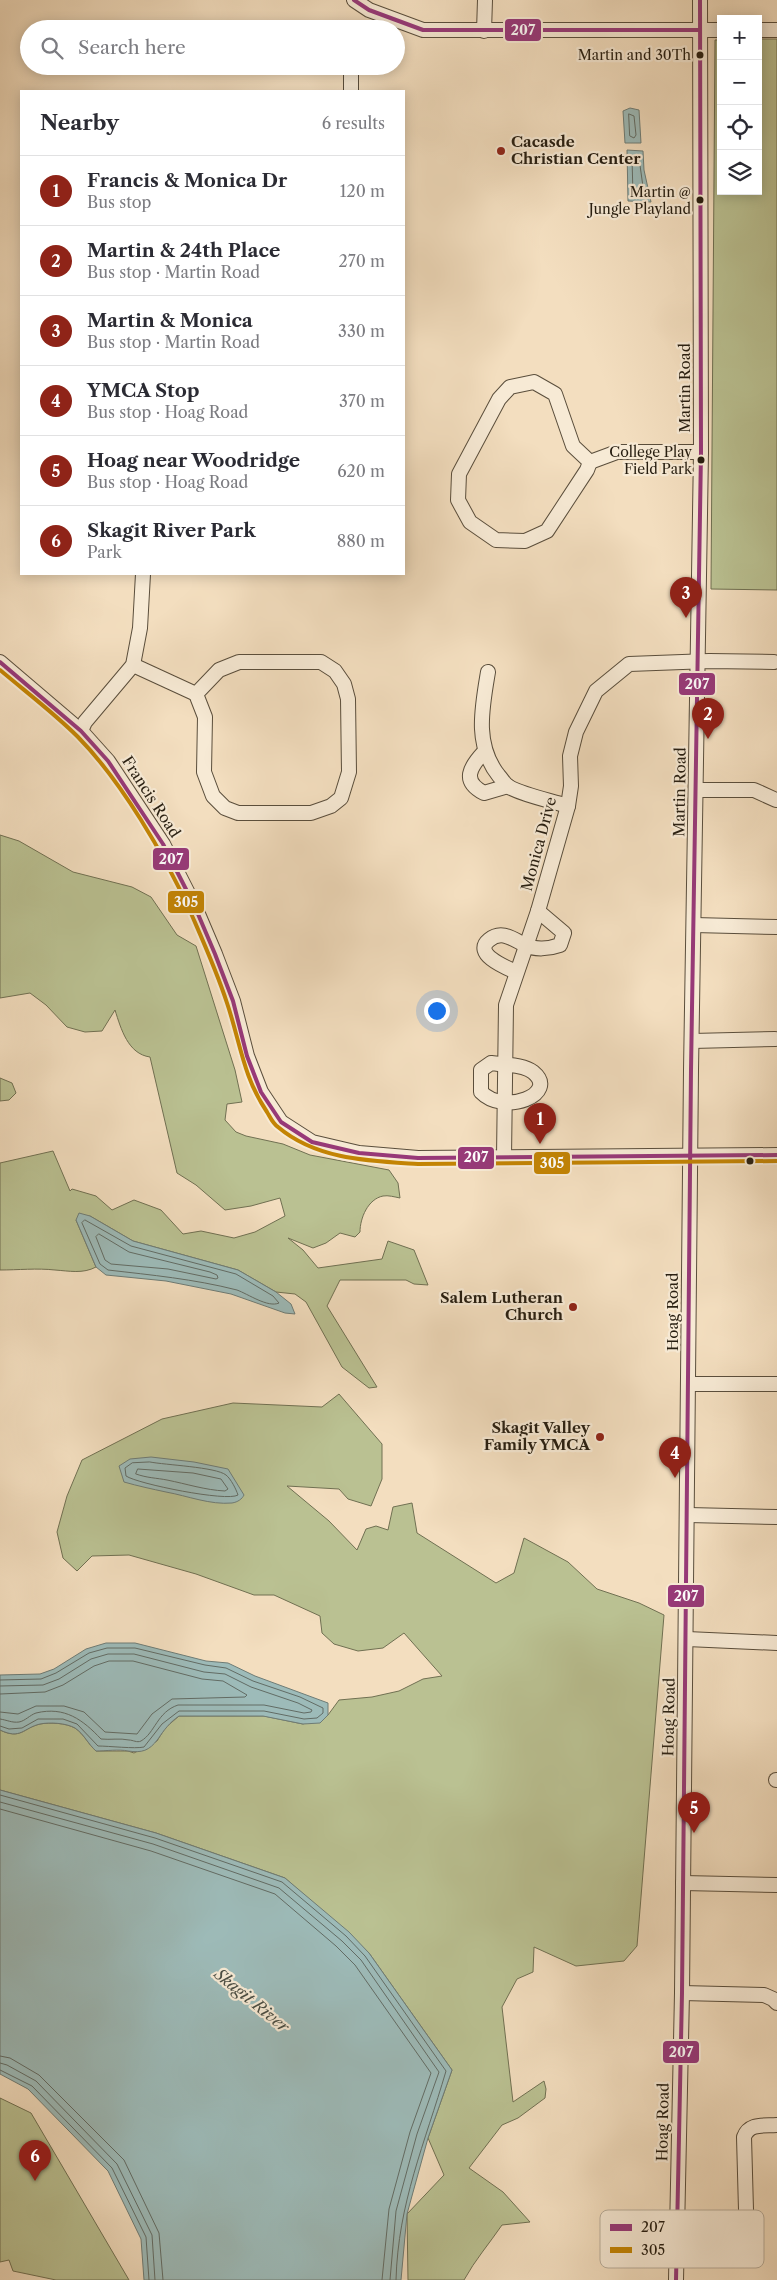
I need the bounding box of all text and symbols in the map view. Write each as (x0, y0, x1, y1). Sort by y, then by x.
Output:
map controls (717, 15, 762, 195)
button: + (717, 15, 762, 60)
line badge: 207 (504, 18, 542, 42)
search box (20, 20, 405, 75)
text: 207 (511, 21, 536, 39)
icon: search (38, 34, 66, 62)
text: Search here (78, 36, 186, 59)
place label: Martin and 30Th (578, 46, 691, 64)
marker: Martin and 30Th (695, 50, 705, 60)
button: − (717, 60, 762, 105)
button: locate (717, 105, 762, 150)
text: Nearby (40, 110, 119, 135)
text: 6 results (322, 113, 385, 133)
place label: Cacasde Christian Center (511, 132, 641, 168)
marker: Cacasde Christian Center (495, 145, 507, 157)
button: layers (717, 150, 762, 195)
text: Francis & Monica Dr (87, 169, 287, 192)
text: 1 (52, 181, 60, 201)
text: 120 m (340, 181, 385, 201)
place label: Martin @ Jungle Playland (587, 183, 691, 218)
text: Bus stop (87, 192, 151, 212)
marker: Martin @ Jungle Playland (695, 195, 705, 205)
text: Martin & 24th Place (87, 239, 280, 262)
text: 2 (51, 251, 61, 271)
text: 270 m (339, 251, 385, 271)
text: Bus stop · Martin Road (87, 262, 260, 282)
text: Martin & Monica (87, 309, 253, 332)
text: 3 (51, 321, 61, 341)
text: 330 m (338, 321, 385, 341)
text: Bus stop · Martin Road (87, 332, 260, 352)
street label: Martin Road (675, 343, 694, 433)
text: YMCA Stop (87, 379, 200, 402)
text: 4 (51, 391, 61, 411)
text: 370 m (339, 391, 385, 411)
text: Bus stop · Hoag Road (87, 402, 248, 422)
place label: College Play Field Park (609, 443, 693, 478)
text: Hoag near Woodridge (87, 449, 300, 472)
marker: College Play Field Park (696, 455, 706, 465)
text: 5 (52, 461, 60, 481)
text: 620 m (337, 461, 385, 481)
text: Bus stop · Hoag Road (87, 472, 248, 492)
text: Skagit River Park (87, 519, 256, 542)
text: 6 (51, 531, 61, 551)
text: 880 m (337, 531, 385, 551)
text: Park (87, 542, 122, 562)
pin: 3 (670, 577, 702, 618)
line badge: 207 (678, 672, 716, 696)
text: 207 (685, 675, 710, 693)
pin: 2 (692, 698, 724, 739)
street label: Martin Road (669, 747, 690, 837)
street label: Francis Road (118, 752, 185, 841)
street label: Monica Drive (517, 795, 560, 893)
line badge: 207 (152, 847, 190, 871)
text: 207 (159, 850, 184, 868)
line badge: 305 (167, 890, 205, 914)
text: 305 (174, 893, 199, 911)
your location (424, 998, 450, 1024)
pin: 1 (524, 1103, 556, 1144)
line badge: 207 (457, 1146, 495, 1170)
text: 207 (464, 1148, 489, 1166)
line badge: 305 (533, 1151, 571, 1175)
text: 305 (540, 1154, 565, 1172)
unlabelled marker (745, 1156, 755, 1166)
street label: Hoag Road (663, 1273, 682, 1351)
place label: Salem Lutheran Church (440, 1288, 564, 1324)
marker: Salem Lutheran Church (567, 1301, 579, 1313)
place label: Skagit Valley Family YMCA (484, 1418, 591, 1454)
marker: Skagit Valley Family YMCA (594, 1431, 606, 1443)
pin: 4 (659, 1437, 691, 1478)
line badge: 207 (667, 1584, 705, 1608)
text: 207 (674, 1587, 699, 1605)
street label: Hoag Road (658, 1678, 679, 1756)
pin: 5 (678, 1792, 710, 1833)
water label: Skagit River (210, 1963, 295, 2037)
line badge: 207 (662, 2040, 700, 2064)
text: 207 (669, 2043, 694, 2061)
street label: Hoag Road (652, 2083, 673, 2161)
pin: 6 (19, 2140, 51, 2181)
legend (600, 2210, 764, 2268)
text: 207 (641, 2218, 665, 2236)
text: 305 (641, 2241, 665, 2259)

